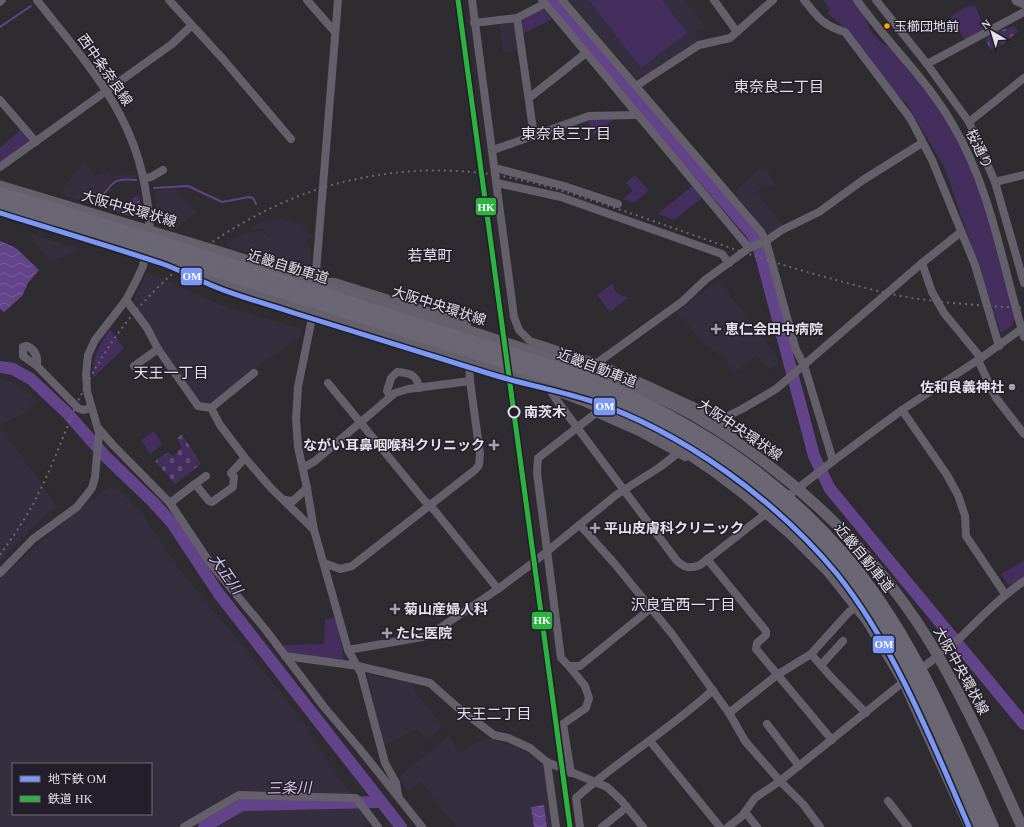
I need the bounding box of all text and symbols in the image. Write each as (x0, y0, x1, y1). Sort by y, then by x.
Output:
north arrow (972, 12, 1012, 52)
text: N (979, 17, 993, 31)
place label: 玉櫛団地前 (894, 19, 959, 34)
marker: 玉櫛団地前 (882, 21, 892, 31)
street label: 西中条奈良線 (75, 31, 135, 109)
district label: 東奈良二丁目 (734, 79, 824, 95)
district label: 東奈良三丁目 (521, 126, 611, 142)
street label: 桜通り (963, 127, 995, 171)
street label: 大阪中央環状線 (80, 187, 178, 230)
line badge: HK (475, 197, 497, 216)
text: HK (477, 201, 495, 213)
street label: 近畿自動車道 (246, 247, 331, 286)
district label: 若草町 (407, 248, 453, 264)
line badge: OM (180, 267, 203, 286)
text: OM (183, 270, 202, 282)
street label: 大阪中央環状線 (390, 283, 488, 328)
place label: 恵仁会田中病院 (725, 322, 823, 337)
marker: 恵仁会田中病院 (710, 323, 722, 335)
street label: 近畿自動車道 (555, 345, 639, 390)
district label: 天王一丁目 (133, 365, 209, 381)
place label: 佐和良義神社 (920, 379, 1004, 395)
marker: 佐和良義神社 (1007, 382, 1017, 392)
street label: 大阪中央環状線 (695, 396, 785, 464)
line badge: OM (593, 397, 616, 416)
text: OM (596, 400, 615, 412)
marker: 南茨木 (507, 405, 521, 419)
place label: 南茨木 (524, 405, 566, 420)
place label: ながい耳鼻咽喉科クリニック (303, 437, 485, 453)
marker: ながい耳鼻咽喉科クリニック (488, 439, 500, 451)
street label: 近畿自動車道 (832, 520, 897, 595)
place label: 平山皮膚科クリニック (604, 521, 744, 536)
marker: 平山皮膚科クリニック (589, 522, 601, 534)
water label: 大正川 (207, 551, 247, 599)
district label: 沢良宜西一丁目 (630, 597, 736, 613)
place label: 菊山産婦人科 (404, 602, 488, 617)
marker: 菊山産婦人科 (389, 603, 401, 615)
line badge: HK (531, 611, 553, 630)
text: HK (533, 614, 551, 626)
street label: 大阪中央環状線 (931, 624, 992, 717)
place label: たに医院 (396, 626, 452, 641)
marker: たに医院 (381, 627, 393, 639)
line badge: OM (872, 635, 895, 654)
text: OM (875, 638, 894, 650)
district label: 天王二丁目 (456, 706, 532, 722)
legend (12, 763, 152, 815)
text: 地下鉄 OM (48, 772, 107, 786)
water label: 三条川 (266, 780, 314, 796)
text: 鉄道 HK (48, 792, 93, 806)

